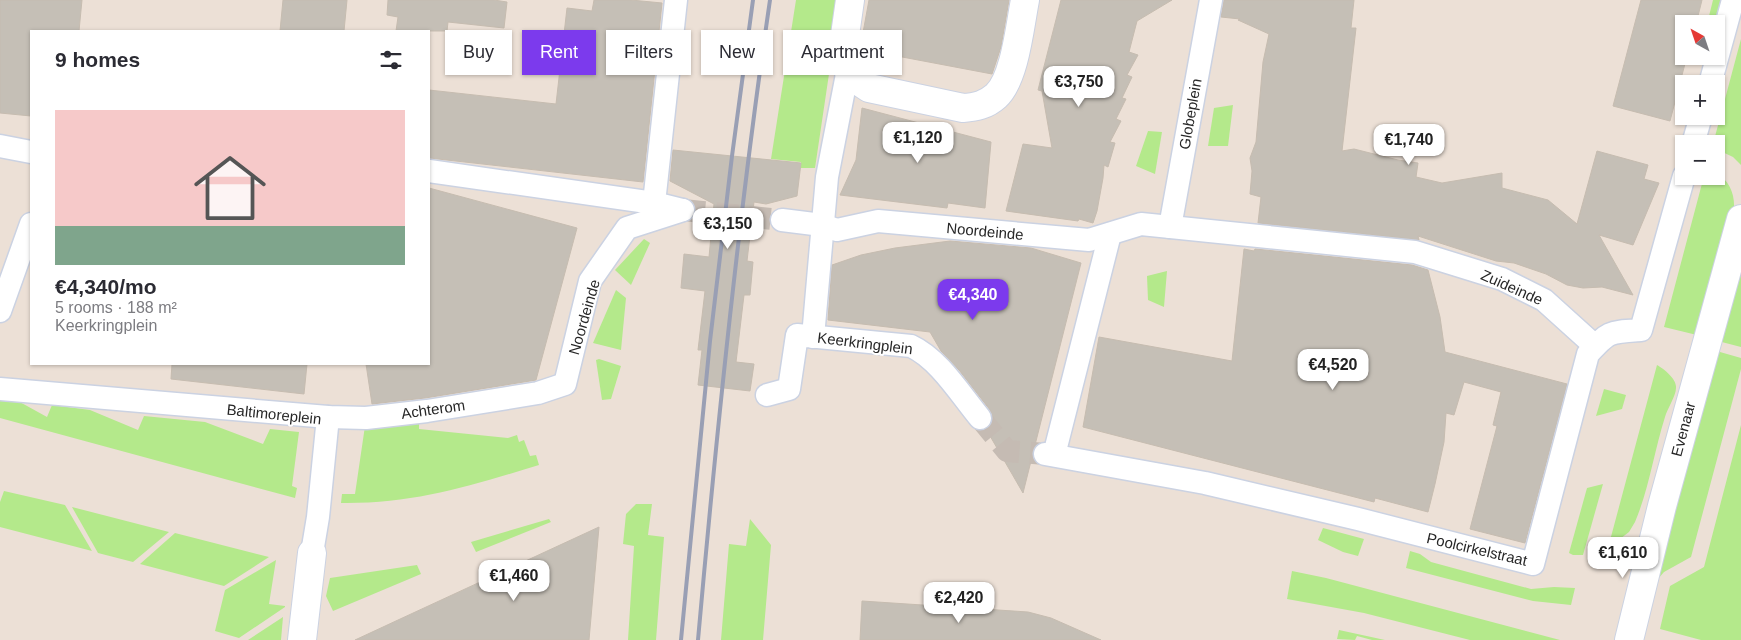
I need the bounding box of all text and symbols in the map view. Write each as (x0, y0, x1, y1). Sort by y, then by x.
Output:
north arrow (1675, 15, 1725, 65)
map controls (1675, 15, 1725, 185)
chip: Buy (445, 30, 512, 75)
chip: Rent (522, 30, 596, 75)
chip: Filters (606, 30, 691, 75)
chip: New (701, 30, 773, 75)
chip: Apartment (783, 30, 902, 75)
icon: filters (377, 46, 405, 74)
text: 9 homes (55, 48, 140, 71)
pin: €3,750 (1038, 66, 1120, 108)
text: €3,750 (1055, 73, 1103, 90)
button: + (1675, 75, 1725, 125)
street label: Globeplein (1175, 77, 1205, 151)
pin: €1,120 (877, 121, 959, 164)
pin: €1,740 (1368, 124, 1450, 166)
text: €1,120 (894, 129, 942, 146)
text: €1,740 (1385, 131, 1433, 148)
button: − (1675, 135, 1725, 185)
icon: home (185, 143, 275, 233)
pin: €3,150 (687, 208, 769, 250)
text: €3,150 (704, 215, 752, 232)
street label: Noordeinde (946, 219, 1024, 243)
street label: Zuideinde (1478, 266, 1546, 308)
text: €4,340/mo (55, 275, 157, 298)
street label: Noordeinde (565, 277, 603, 357)
pin: €4,340 (932, 278, 1014, 321)
text: €4,340 (949, 286, 997, 303)
text: 5 rooms · 188 m² (55, 299, 177, 316)
text: Keerkringplein (55, 317, 157, 334)
street label: Keerkringplein (816, 329, 914, 357)
pin: €4,520 (1292, 348, 1374, 391)
text: €4,520 (1309, 356, 1357, 373)
street label: Achterom (400, 396, 466, 422)
street label: Evenaar (1668, 400, 1698, 458)
street label: Baltimoreplein (226, 401, 322, 427)
street label: Poolcirkelstraat (1425, 529, 1530, 569)
pin: €1,610 (1582, 536, 1664, 579)
text: €1,610 (1599, 544, 1647, 561)
pin: €1,460 (473, 560, 555, 602)
text: €1,460 (490, 567, 538, 584)
pin: €2,420 (918, 582, 1000, 624)
text: €2,420 (935, 589, 983, 606)

